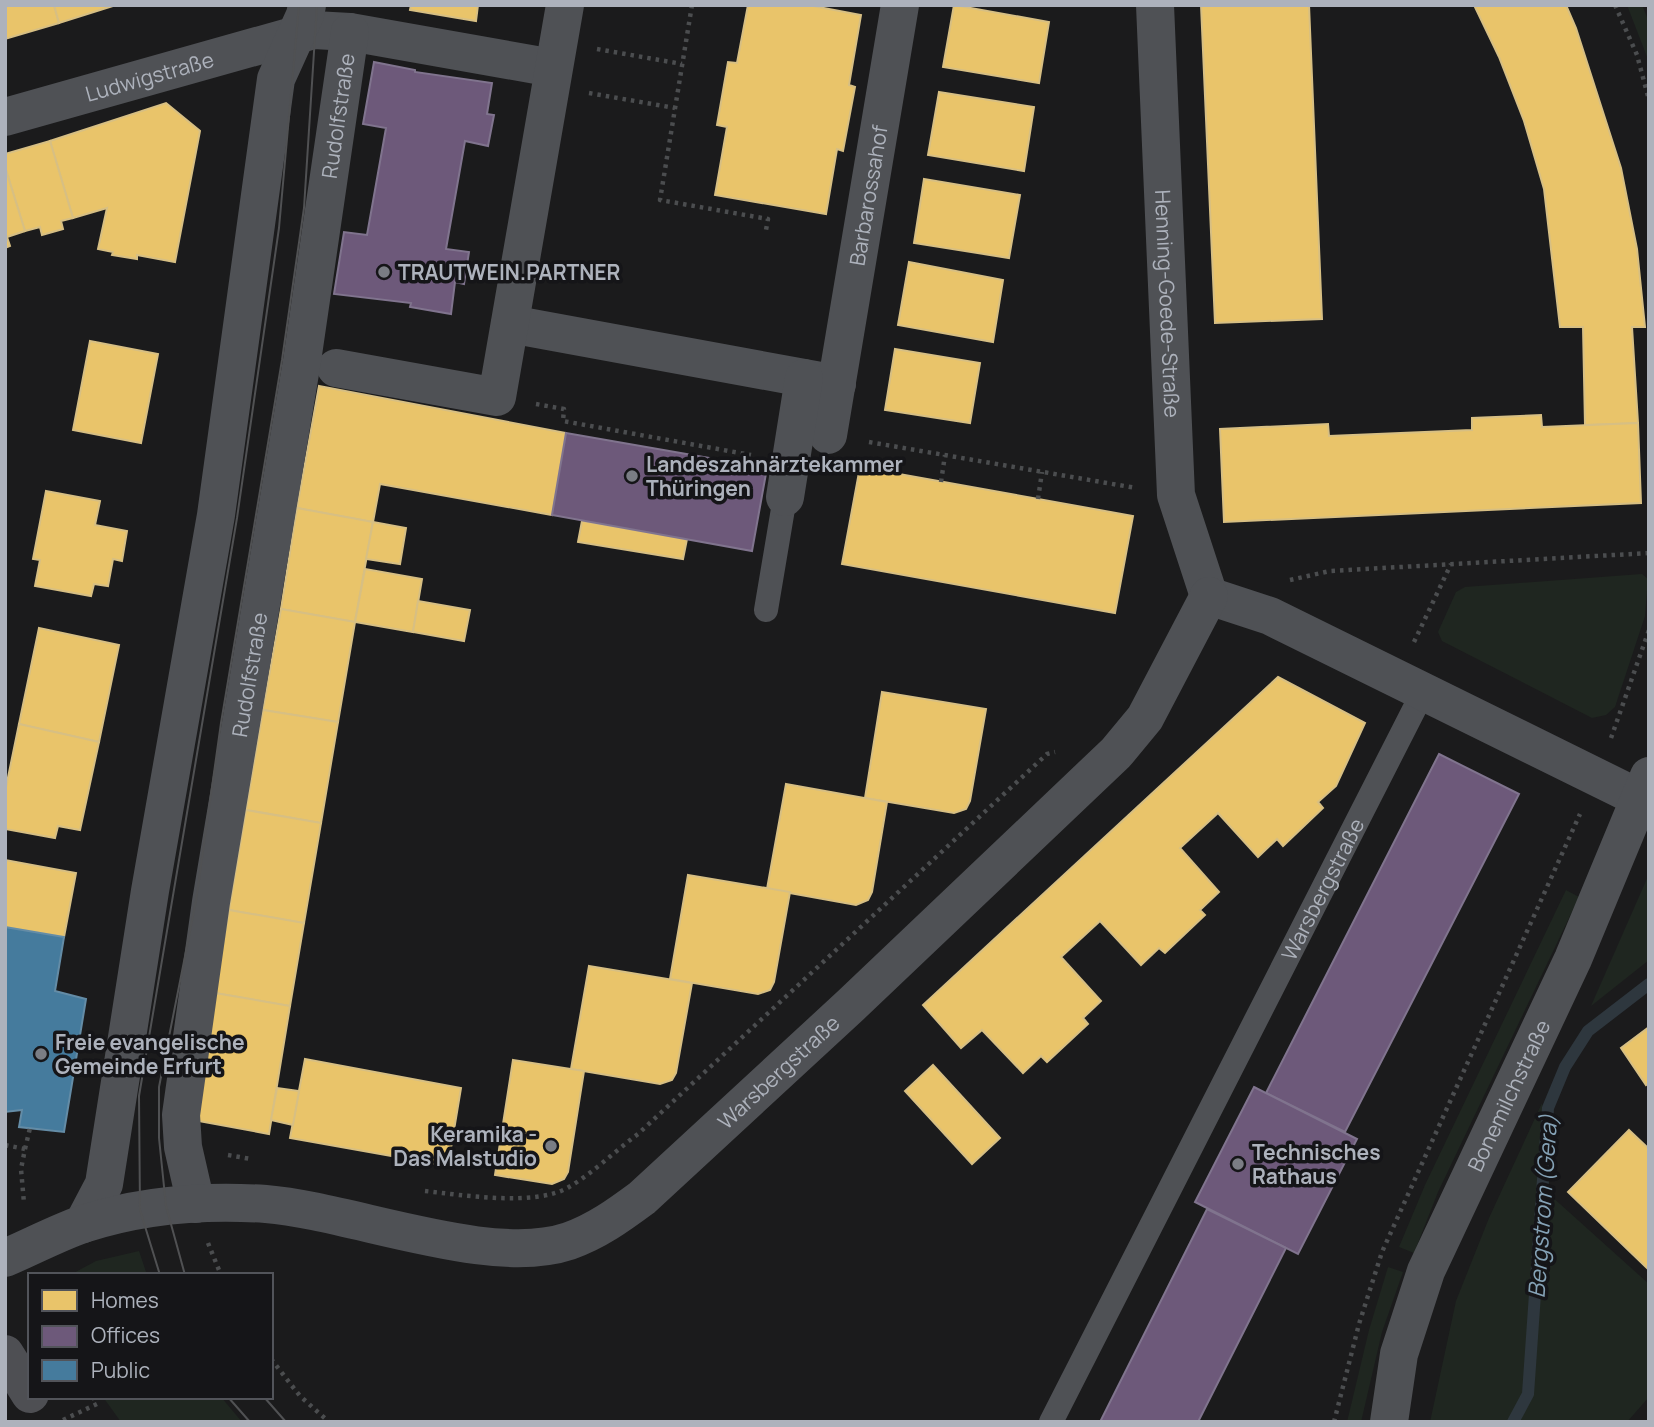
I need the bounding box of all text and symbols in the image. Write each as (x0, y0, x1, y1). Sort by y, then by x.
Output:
street label: Ludwigstraße (82, 45, 217, 108)
street label: Rudolfstraße (315, 51, 361, 180)
street label: Barbarossahof (843, 122, 894, 268)
street label: Henning-Goede-Straße (1149, 189, 1187, 418)
place label: TRAUTWEIN.PARTNER (398, 258, 621, 286)
marker: TRAUTWEIN.PARTNER (376, 264, 392, 280)
place label: Landeszahnärztekammer Thüringen (646, 450, 903, 502)
marker: Landeszahnärztekammer Thüringen (624, 468, 640, 484)
street label: Rudolfstraße (225, 610, 273, 739)
street label: Warsbergstraße (1275, 813, 1370, 965)
street label: Warsbergstraße (712, 1009, 845, 1135)
street label: Bonemilchstraße (1461, 1015, 1556, 1176)
place label: Freie evangelische Gemeinde Erfurt (55, 1028, 245, 1080)
marker: Freie evangelische Gemeinde Erfurt (33, 1046, 49, 1062)
water label: Bergstrom (Gera) (1520, 1113, 1564, 1299)
place label: Keramika - Das Malstudio (393, 1120, 537, 1172)
marker: Keramika - Das Malstudio (543, 1138, 559, 1154)
place label: Technisches Rathaus (1252, 1138, 1381, 1190)
marker: Technisches Rathaus (1230, 1156, 1246, 1172)
legend (28, 1273, 273, 1399)
text: Homes (91, 1286, 159, 1314)
text: Offices (91, 1321, 160, 1349)
text: Public (91, 1356, 150, 1384)

